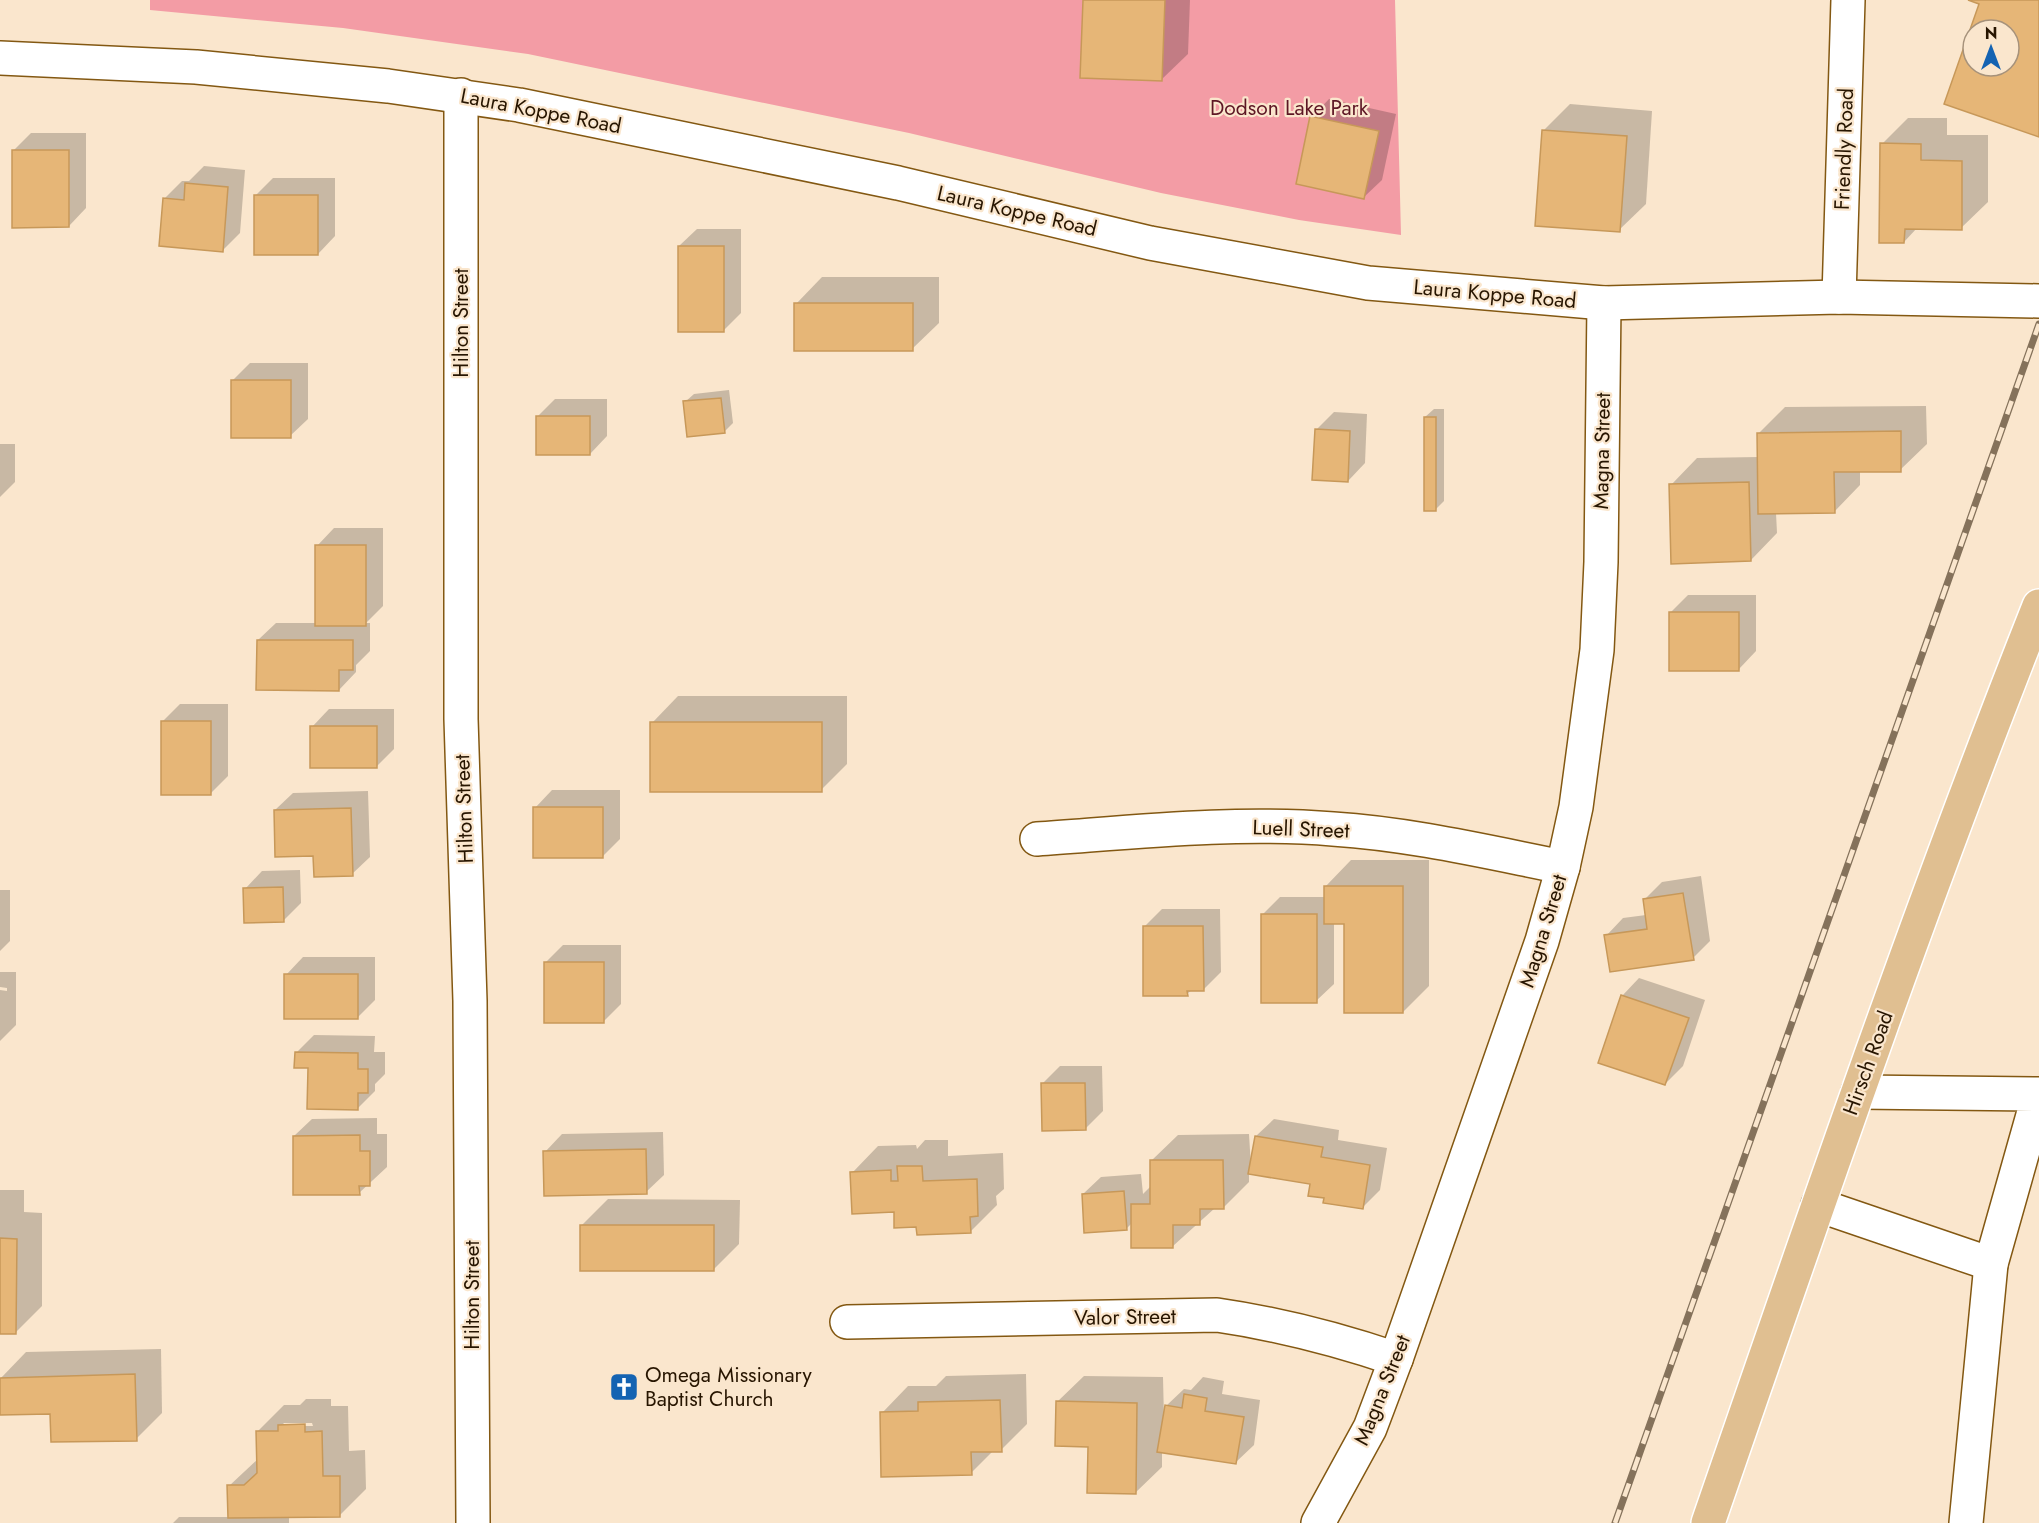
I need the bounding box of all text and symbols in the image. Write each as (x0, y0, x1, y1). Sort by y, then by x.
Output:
north arrow (1961, 18, 2021, 78)
text: N (1985, 22, 1997, 45)
street label: Laura Koppe Road (458, 81, 624, 141)
street label: Friendly Road (1827, 87, 1861, 211)
park label: Dodson Lake Park (1210, 93, 1369, 123)
street label: Laura Koppe Road (934, 178, 1100, 244)
street label: Hilton Street (446, 268, 476, 378)
street label: Laura Koppe Road (1412, 272, 1578, 316)
street label: Magna Street (1586, 392, 1618, 510)
street label: Hilton Street (447, 754, 481, 864)
street label: Luell Street (1252, 812, 1350, 846)
street label: Magna Street (1512, 871, 1574, 991)
street label: Hirsch Road (1835, 1007, 1901, 1119)
street label: Hilton Street (457, 1240, 487, 1350)
street label: Valor Street (1074, 1301, 1176, 1333)
street label: Magna Street (1346, 1330, 1418, 1450)
place label: Omega Missionary Baptist Church (645, 1360, 812, 1414)
church icon: Omega Missionary Baptist Church (608, 1371, 640, 1403)

